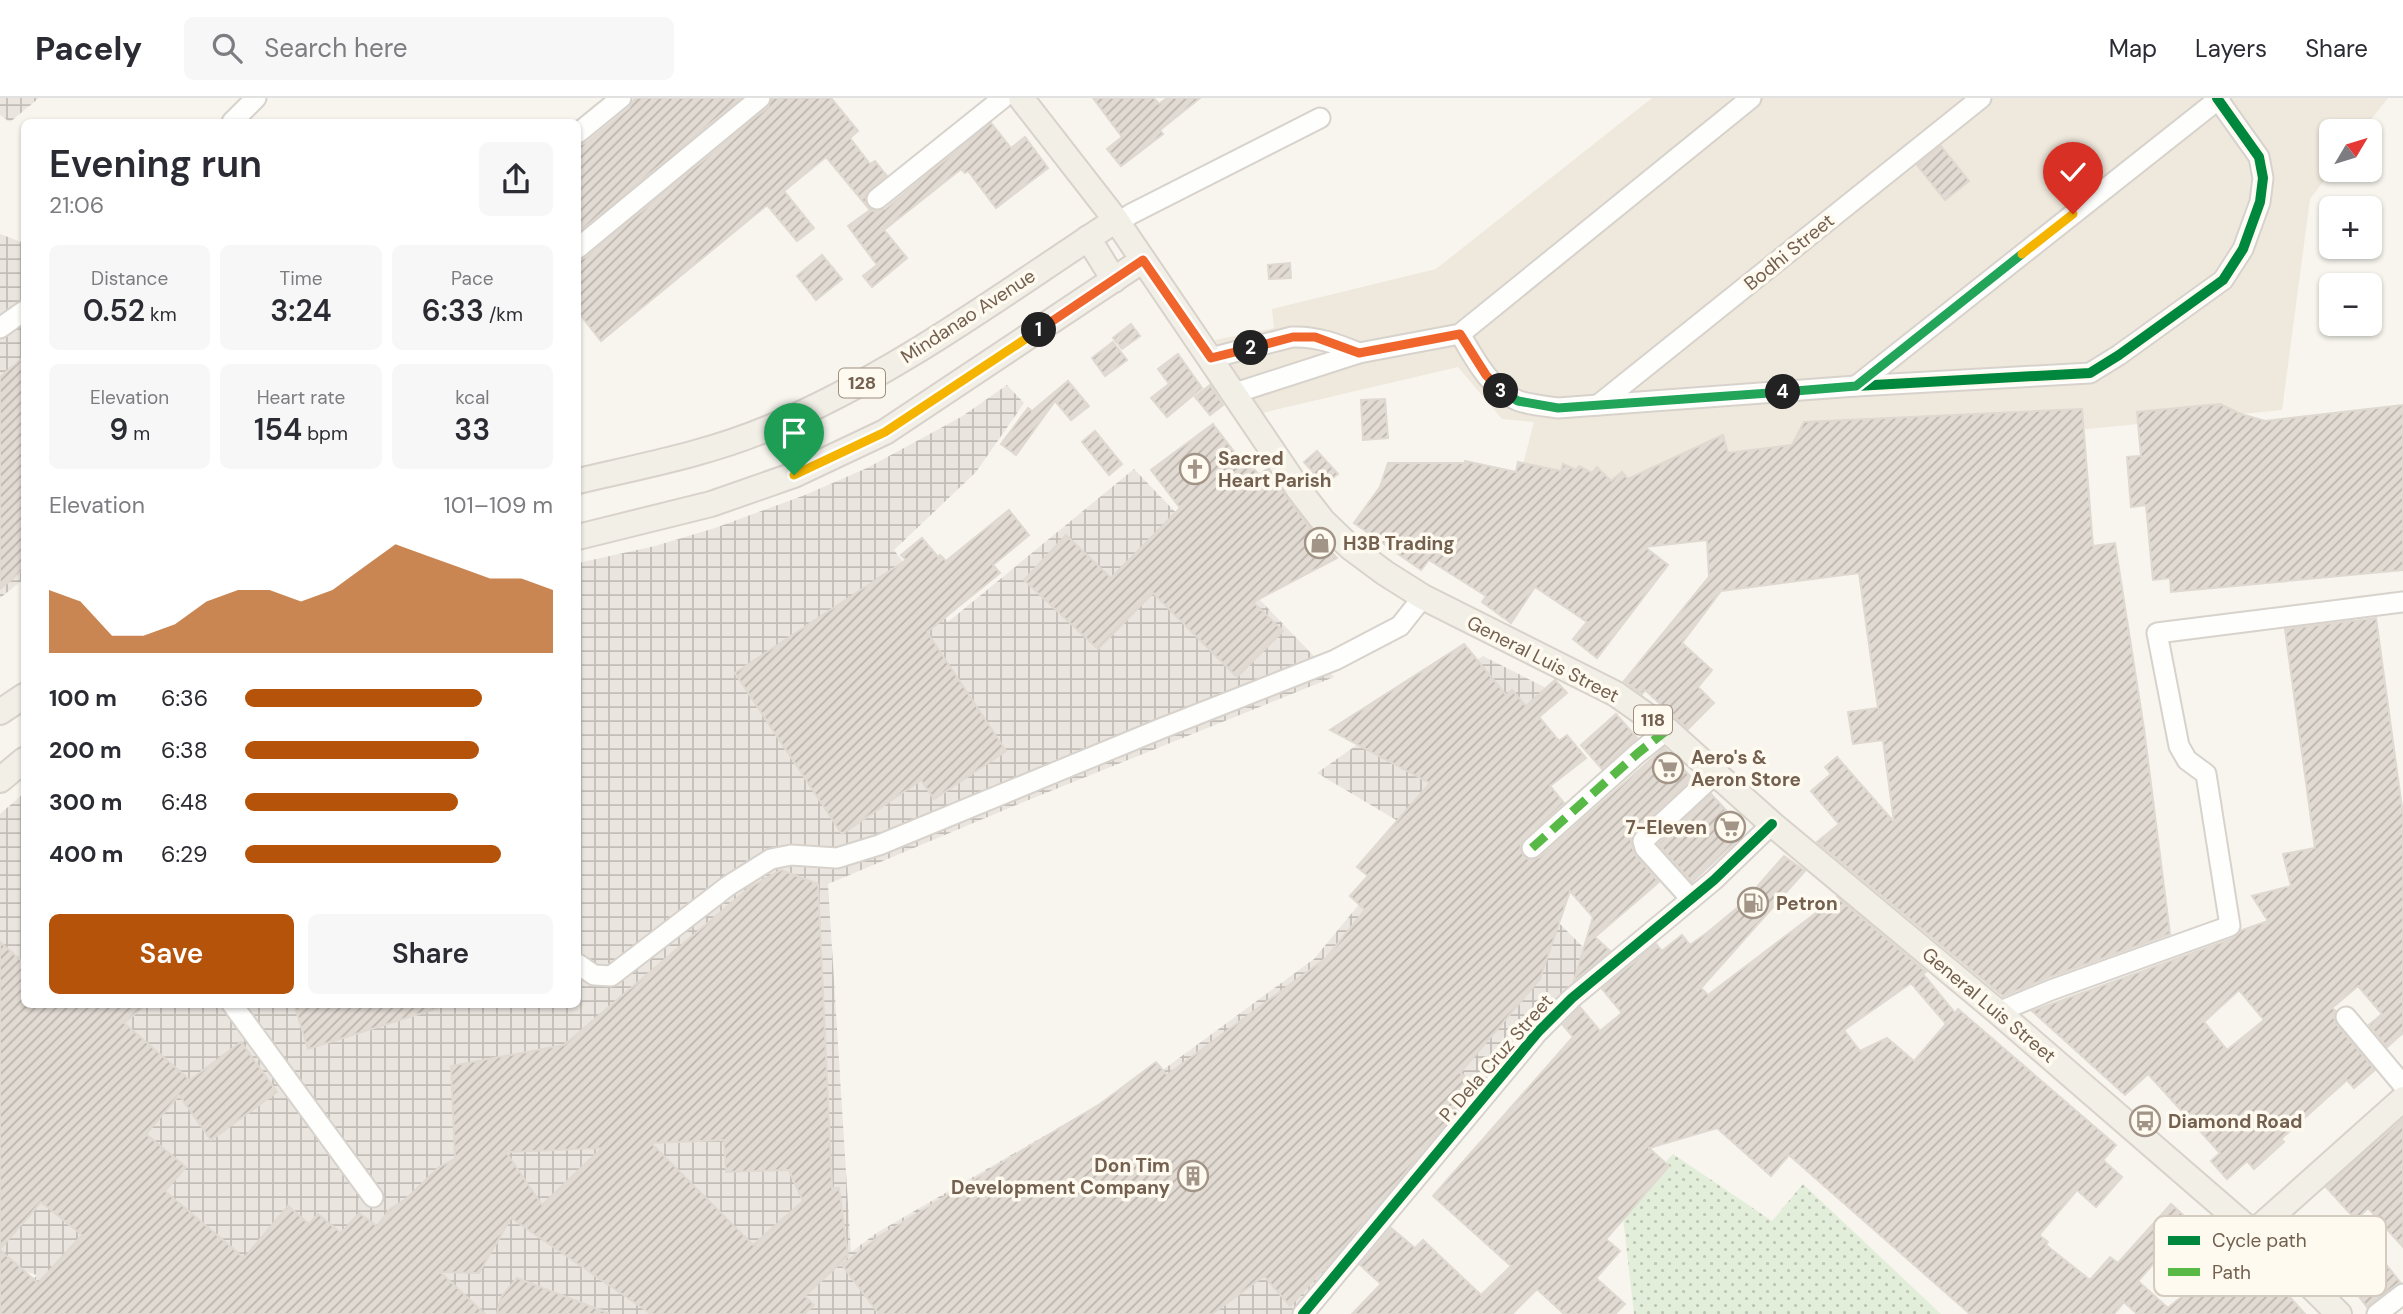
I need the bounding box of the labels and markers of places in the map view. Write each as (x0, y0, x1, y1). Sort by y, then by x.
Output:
pin (2043, 142, 2103, 214)
pin: 1 (1021, 313, 1056, 348)
pin: 2 (1234, 330, 1268, 366)
pin: 3 (1484, 374, 1518, 408)
pin: 4 (1766, 374, 1800, 410)
pin (764, 403, 824, 475)
place label: Sacred Heart Parish (1218, 446, 1332, 493)
church icon: Sacred Heart Parish (1178, 452, 1212, 486)
shop icon: H3B Trading (1303, 526, 1337, 560)
place label: H3B Trading (1343, 531, 1455, 556)
place label: Aero's & Aeron Store (1691, 745, 1801, 792)
supermarket icon: Aero's & Aeron Store (1651, 751, 1685, 785)
supermarket icon: 7-Eleven (1713, 810, 1747, 844)
place label: 7-Eleven (1625, 815, 1707, 840)
fuel station icon: Petron (1736, 886, 1770, 920)
place label: Petron (1776, 891, 1838, 916)
bus stop icon: Diamond Road (2128, 1104, 2162, 1138)
place label: Diamond Road (2168, 1109, 2302, 1134)
place label: Don Tim Development Company (951, 1153, 1171, 1200)
building icon: Don Tim Development Company (1176, 1159, 1210, 1193)

